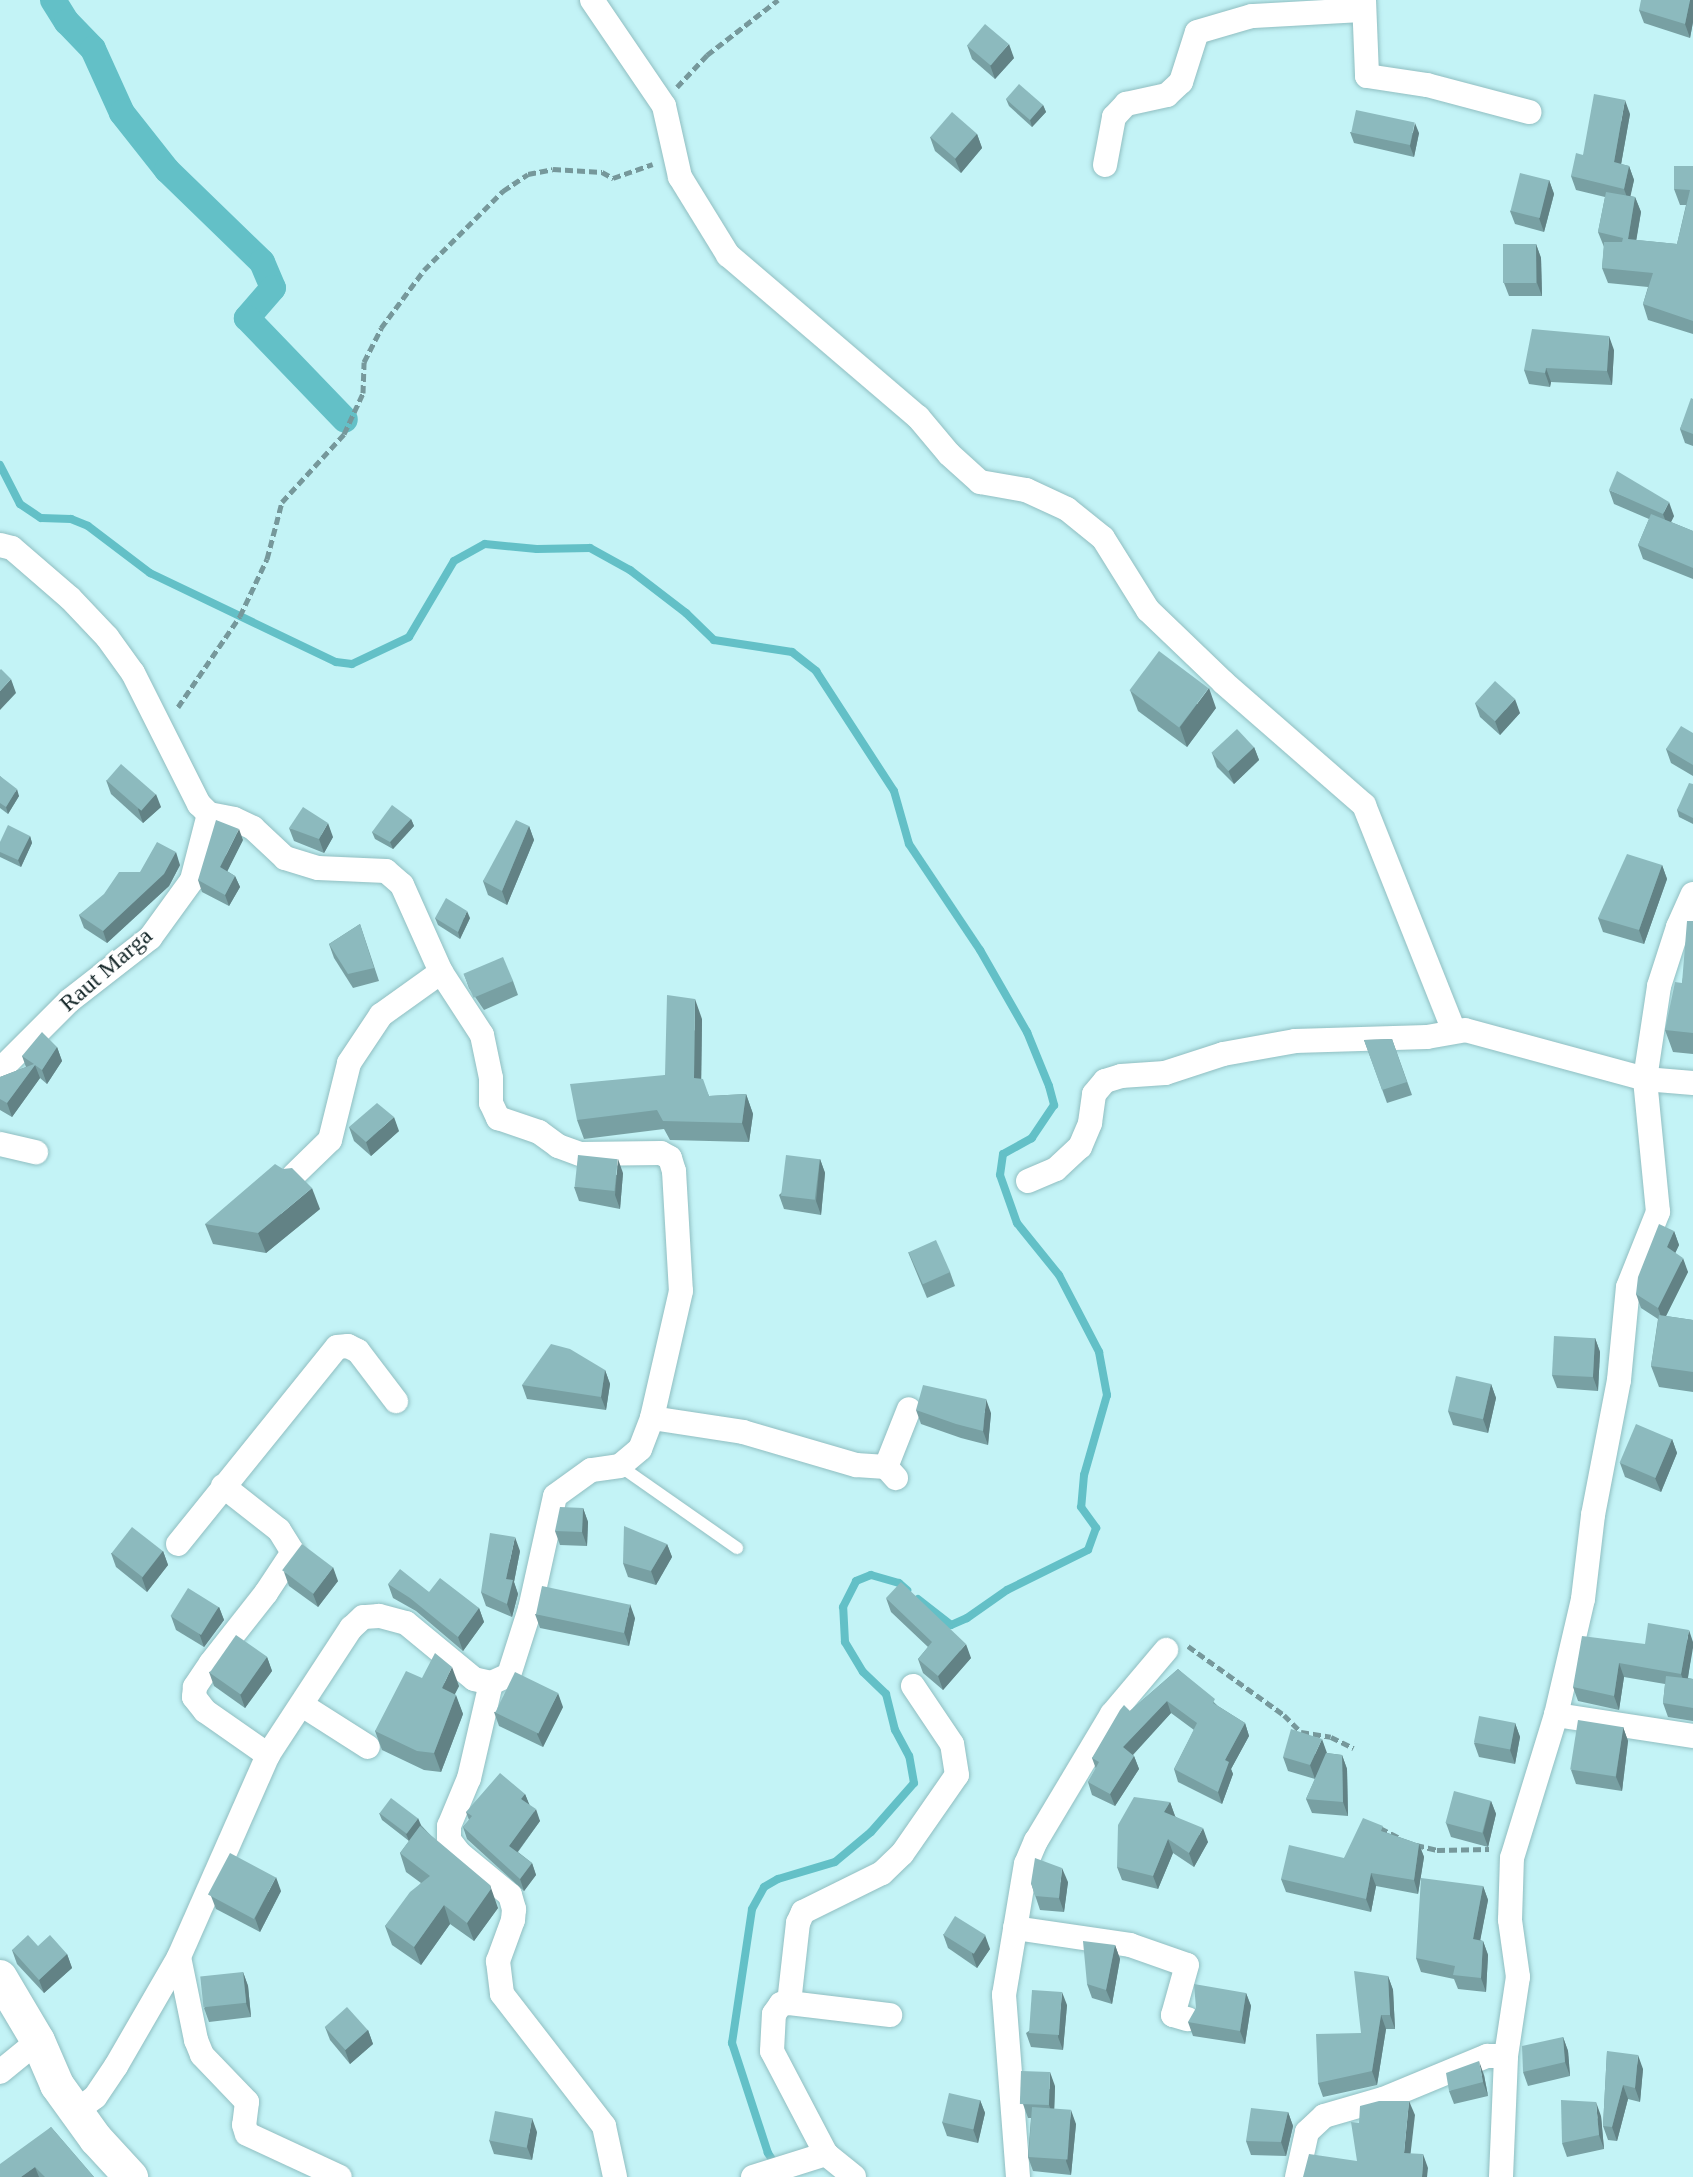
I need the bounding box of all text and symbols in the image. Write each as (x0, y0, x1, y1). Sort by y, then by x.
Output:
street label: Raut Marga (47, 916, 165, 1024)

